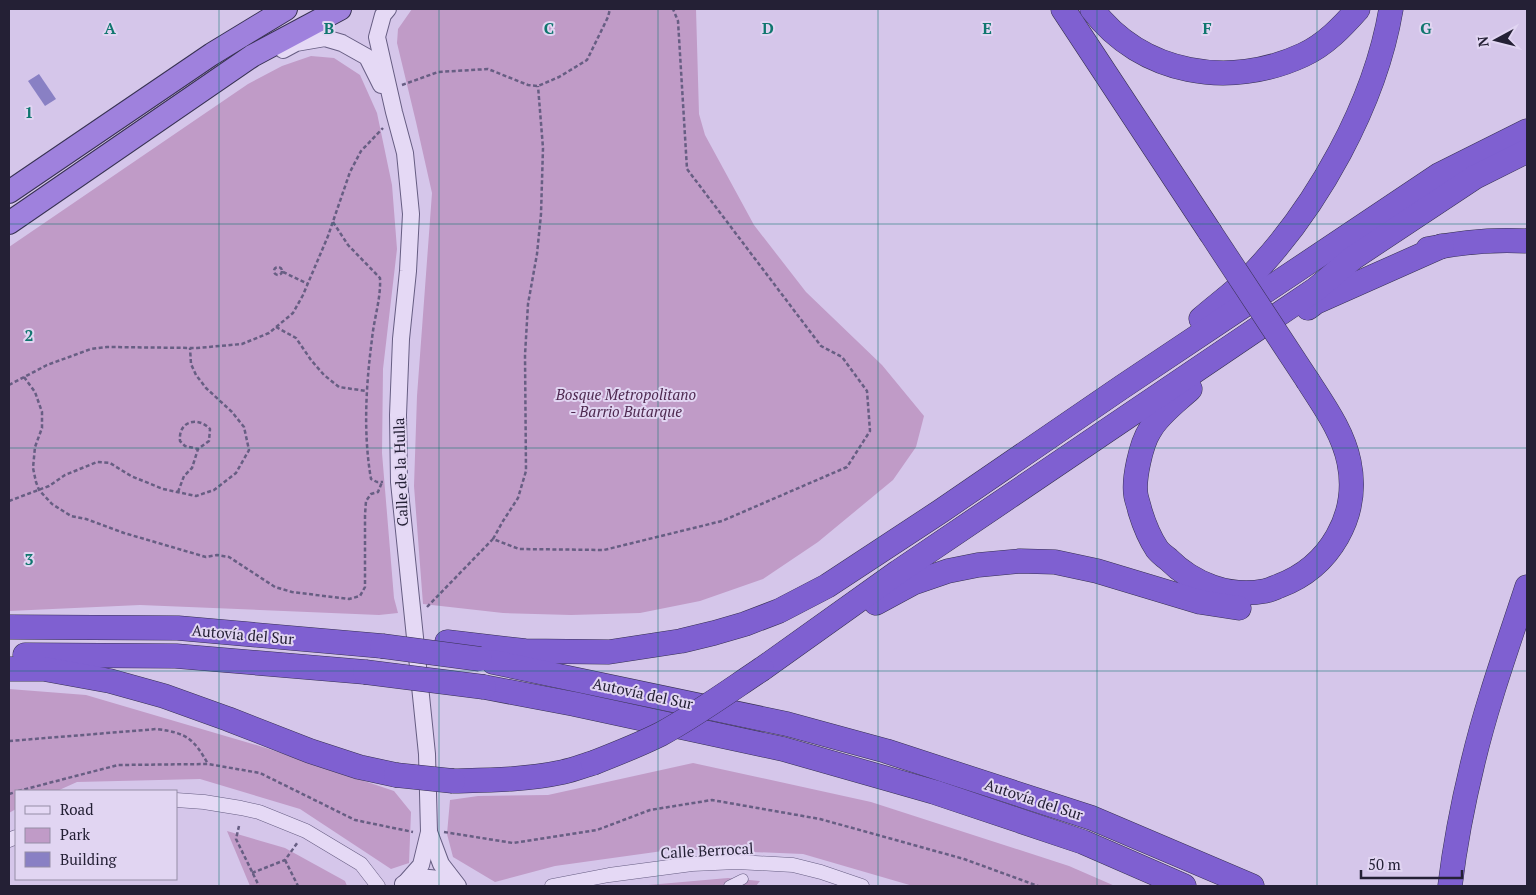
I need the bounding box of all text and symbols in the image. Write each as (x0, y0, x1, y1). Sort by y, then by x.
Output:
north arrow (1471, 15, 1521, 65)
text: A (104, 17, 116, 39)
text: B (324, 17, 334, 39)
text: C (544, 17, 554, 39)
text: D (762, 17, 774, 39)
text: E (982, 17, 992, 39)
text: F (1202, 17, 1212, 39)
text: G (1420, 17, 1432, 39)
text: N (1472, 35, 1493, 48)
text: 1 (24, 101, 34, 123)
text: 2 (24, 324, 34, 346)
park label: Bosque Metropolitano - Barrio Butarque (555, 384, 697, 421)
street label: Calle de la Hulla (388, 417, 412, 527)
text: 3 (24, 548, 34, 570)
street label: Autovía del Sur (191, 620, 295, 648)
street label: Autovía del Sur (591, 673, 695, 713)
street label: Autovía del Sur (982, 774, 1086, 824)
legend (15, 790, 178, 880)
text: Road (60, 799, 93, 819)
text: Park (60, 824, 90, 844)
street label: Calle Berrocal (660, 838, 754, 862)
scale bar (1361, 848, 1462, 880)
text: Building (60, 849, 118, 869)
text: 50 m (1368, 854, 1401, 874)

